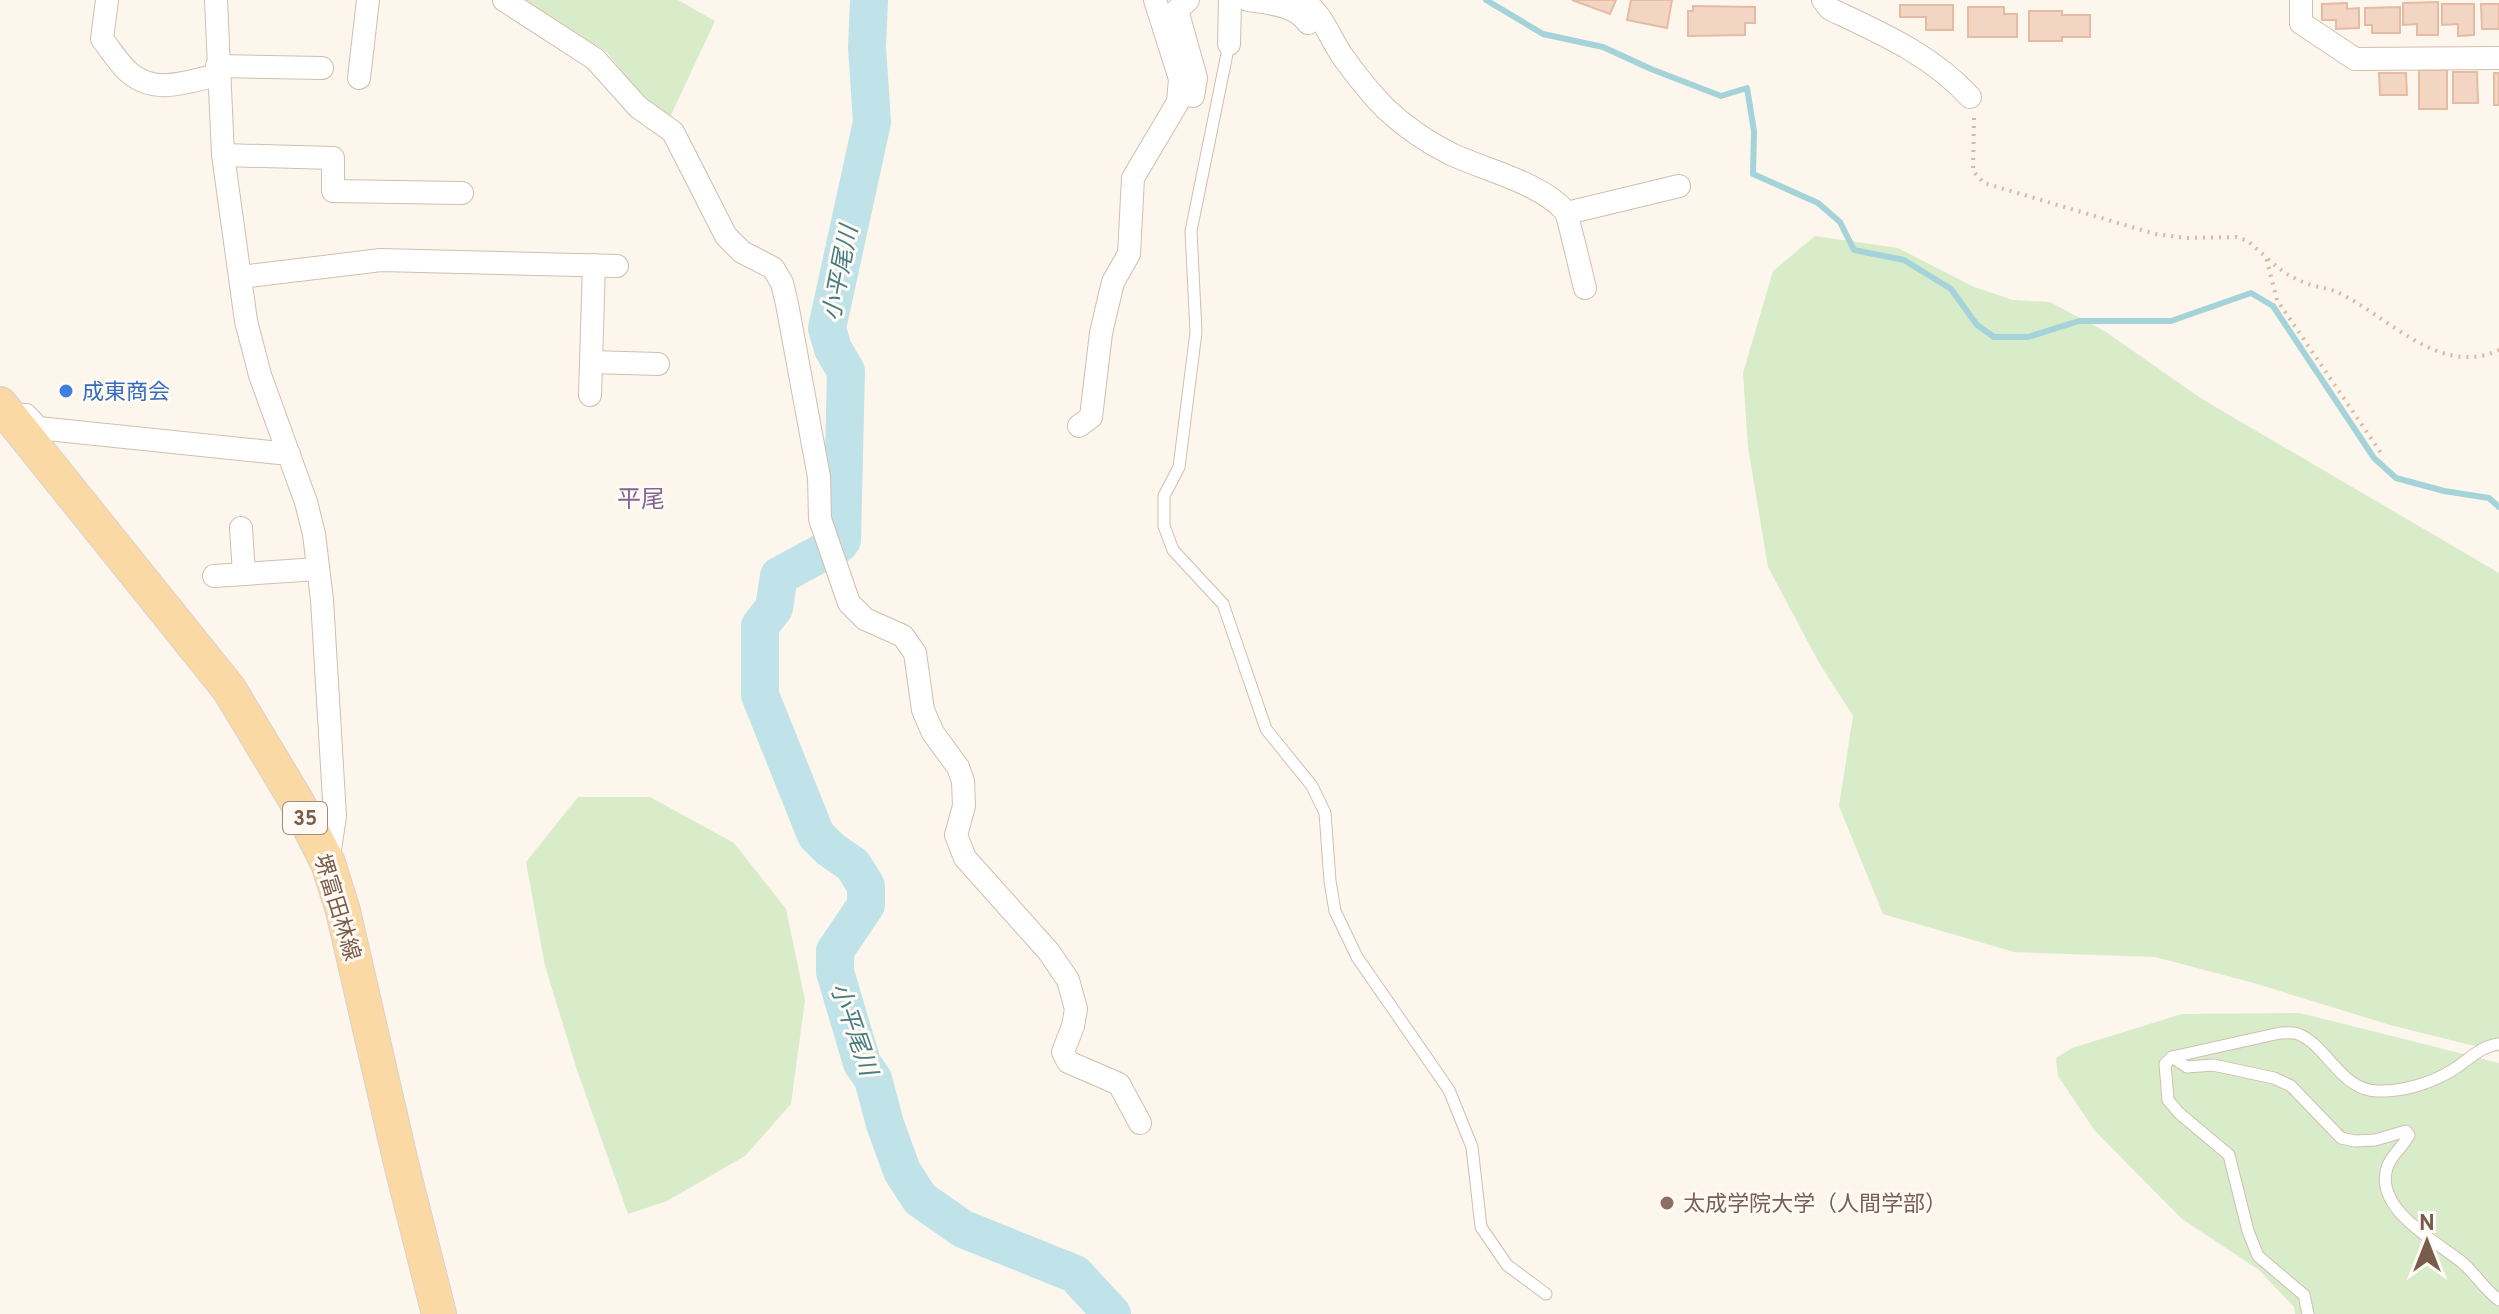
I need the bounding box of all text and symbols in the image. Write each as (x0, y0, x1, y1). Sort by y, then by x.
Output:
water label: 小平尾川 (818, 220, 866, 323)
place label: 成東商会 (82, 380, 170, 407)
marker: 成東商会 (57, 382, 75, 400)
district label: 平尾 (617, 486, 665, 516)
road number: 35 (283, 802, 327, 834)
street label: 堺富田林線 (307, 851, 365, 964)
water label: 小平尾川 (822, 979, 883, 1083)
place label: 太成学院大学（人間学部） (1683, 1192, 1947, 1219)
marker: 太成学院大学（人間学部） (1658, 1194, 1676, 1212)
north arrow (2387, 1202, 2467, 1282)
text: N (2419, 1211, 2435, 1238)

